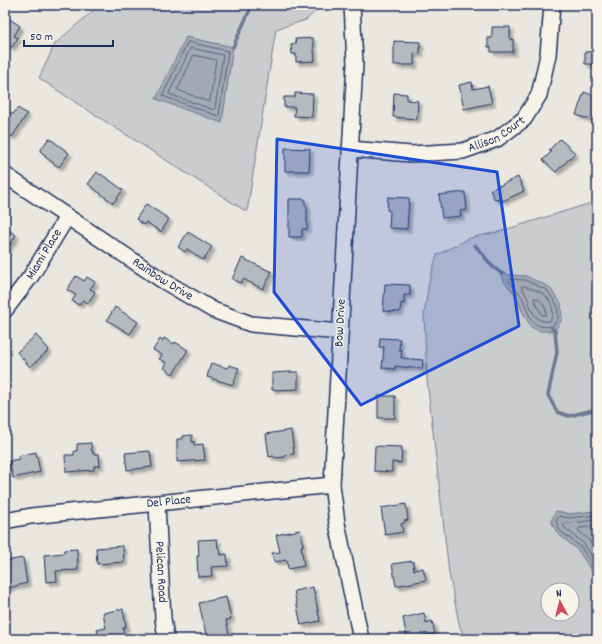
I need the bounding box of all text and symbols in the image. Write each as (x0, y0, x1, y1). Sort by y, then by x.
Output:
scale bar (24, 22, 113, 48)
text: 50 m (30, 29, 53, 46)
street label: Allison Court (465, 111, 530, 158)
street label: Miami Place (21, 225, 67, 284)
street label: Rainbow Drive (128, 253, 197, 306)
street label: Bow Drive (330, 298, 352, 348)
street label: Del Place (146, 490, 192, 514)
street label: Pelican Road (149, 541, 172, 603)
north arrow (540, 582, 580, 622)
text: N (555, 586, 563, 602)

